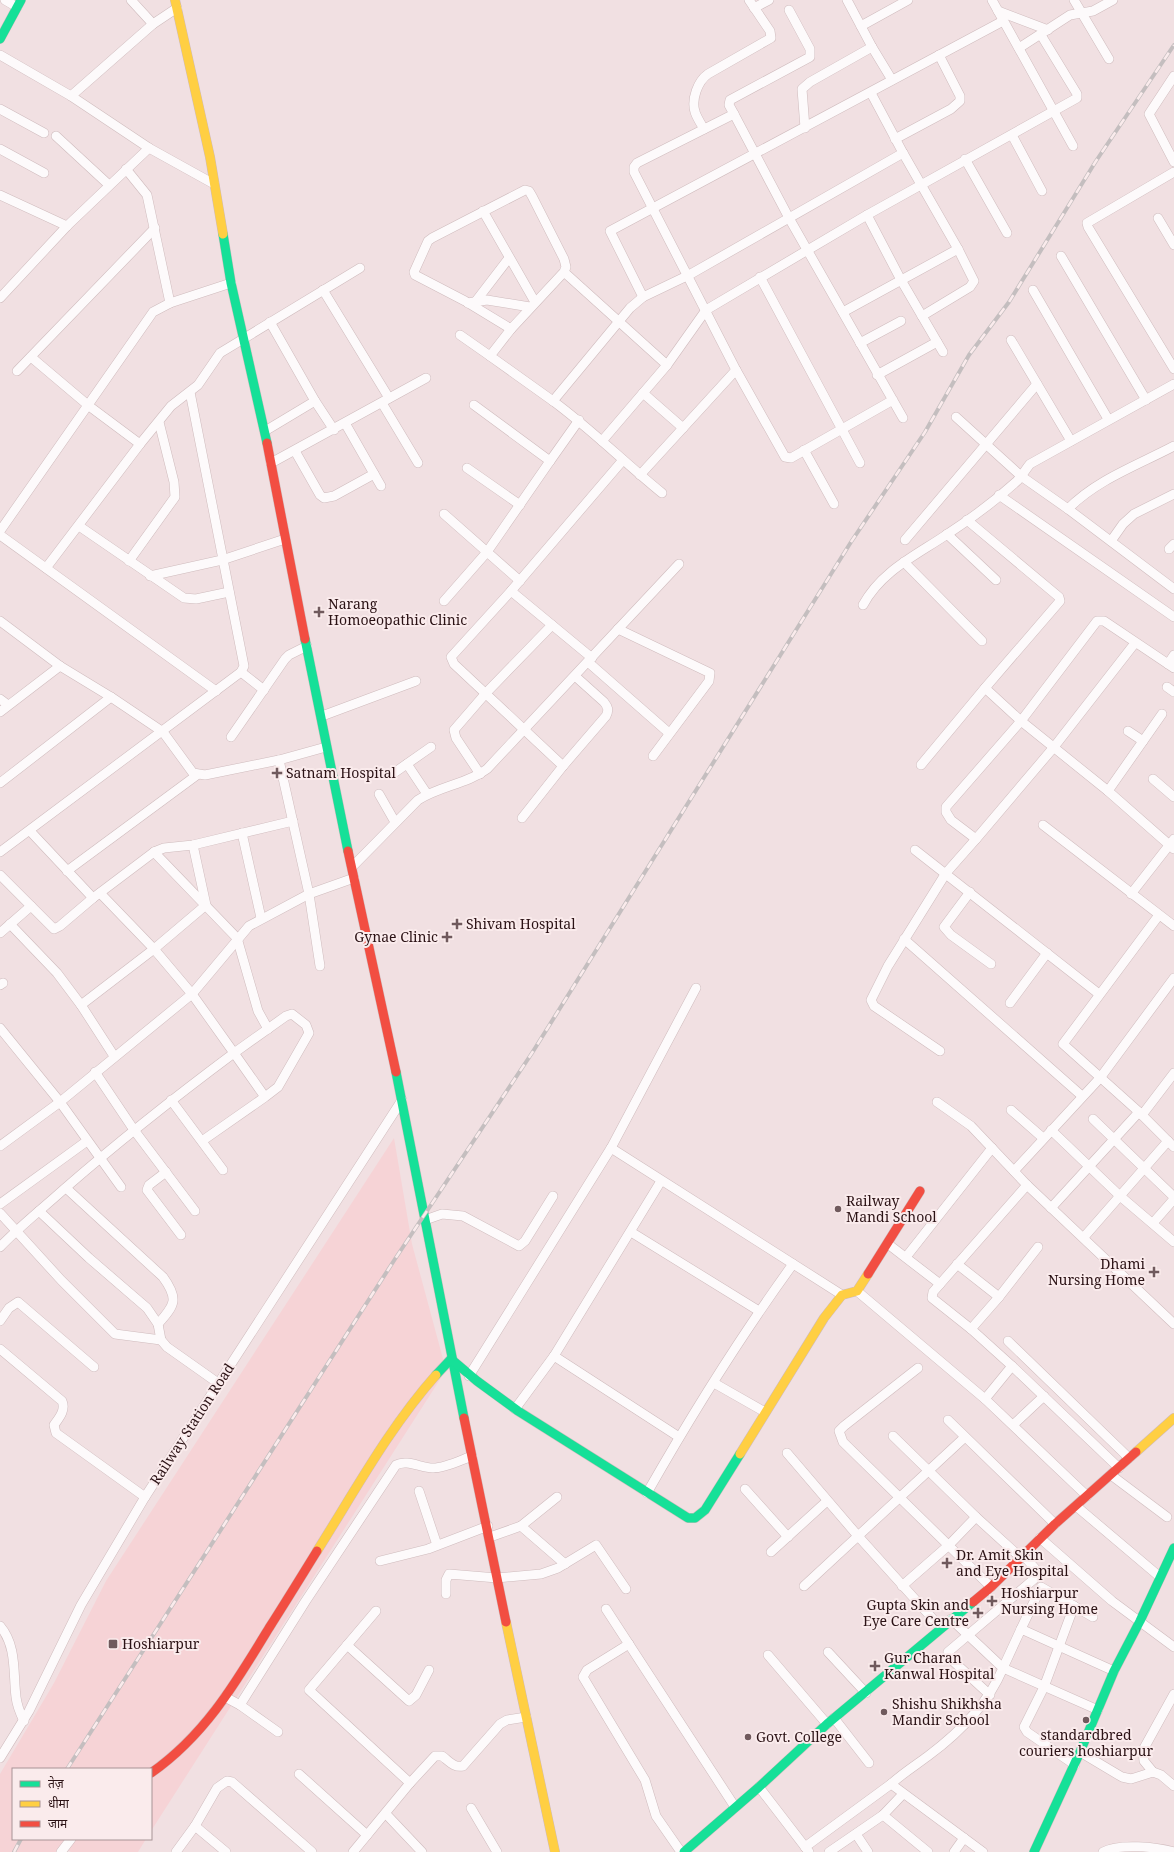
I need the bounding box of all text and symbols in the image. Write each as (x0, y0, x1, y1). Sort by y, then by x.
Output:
place label: Narang Homoeopathic Clinic (328, 594, 467, 629)
marker: Narang Homoeopathic Clinic (313, 606, 325, 618)
place label: Satnam Hospital (286, 763, 397, 782)
marker: Satnam Hospital (271, 767, 283, 779)
place label: Shivam Hospital (466, 914, 576, 933)
marker: Shivam Hospital (451, 918, 463, 930)
place label: Gynae Clinic (354, 927, 438, 946)
marker: Gynae Clinic (441, 931, 453, 943)
place label: Railway Mandi School (846, 1191, 937, 1226)
marker: Railway Mandi School (833, 1204, 843, 1214)
place label: Dhami Nursing Home (1048, 1254, 1146, 1289)
marker: Dhami Nursing Home (1148, 1266, 1160, 1278)
street label: Railway Station Road (145, 1359, 238, 1488)
place label: Dr. Amit Skin and Eye Hospital (956, 1545, 1069, 1580)
marker: Dr. Amit Skin and Eye Hospital (941, 1557, 953, 1569)
place label: Hoshiarpur Nursing Home (1001, 1583, 1098, 1618)
place label: Gupta Skin and Eye Care Centre (863, 1595, 969, 1630)
marker: Hoshiarpur Nursing Home (986, 1595, 998, 1607)
marker: Gupta Skin and Eye Care Centre (972, 1607, 984, 1619)
place label: Hoshiarpur (122, 1634, 200, 1653)
marker: Hoshiarpur (107, 1638, 119, 1650)
place label: Gur Charan Kanwal Hospital (884, 1648, 995, 1683)
marker: Gur Charan Kanwal Hospital (869, 1660, 881, 1672)
place label: Shishu Shikhsha Mandir School (892, 1694, 1002, 1729)
marker: Shishu Shikhsha Mandir School (879, 1707, 889, 1717)
marker: standardbred couriers hoshiarpur (1081, 1715, 1091, 1725)
place label: standardbred couriers hoshiarpur (1019, 1725, 1153, 1760)
place label: Govt. College (756, 1727, 842, 1746)
marker: Govt. College (743, 1732, 753, 1742)
legend (12, 1768, 152, 1840)
text: तेज़ (48, 1775, 65, 1792)
text: धीमा (48, 1795, 70, 1812)
text: जाम (48, 1815, 68, 1832)

